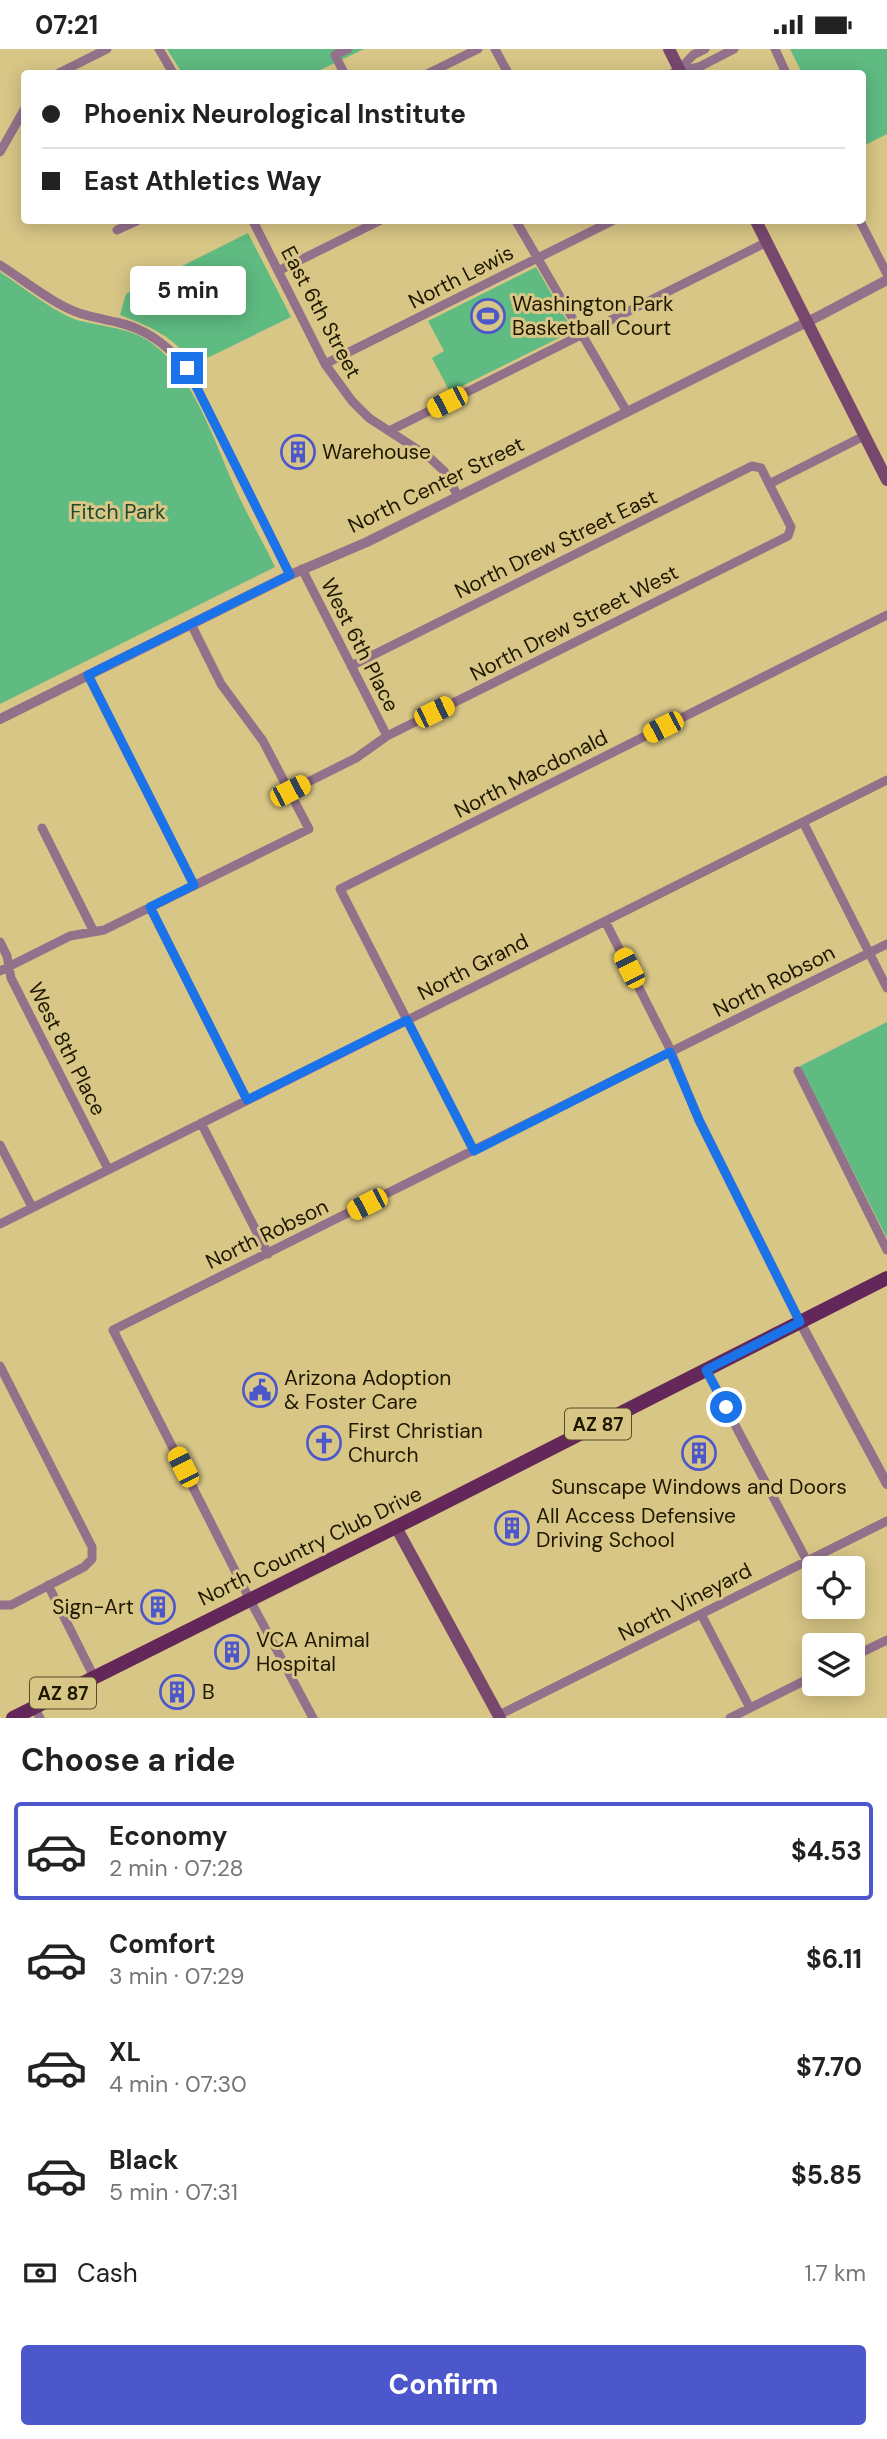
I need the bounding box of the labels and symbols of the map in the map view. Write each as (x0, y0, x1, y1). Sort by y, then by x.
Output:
street label: North Lewis (404, 239, 518, 315)
street label: East 6th Street (274, 241, 368, 383)
callout: 5 min (129, 267, 245, 315)
place label: Washington Park Basketball Court (512, 290, 674, 342)
sports icon: Washington Park Basketball Court (469, 297, 507, 335)
route end (171, 352, 203, 384)
car (424, 383, 471, 421)
street label: North Center Street (343, 430, 529, 540)
building icon: Warehouse (279, 433, 317, 471)
place label: Warehouse (322, 438, 431, 466)
street label: North Drew Street East (450, 483, 662, 605)
park label: Fitch Park (70, 498, 166, 526)
street label: North Drew Street West (465, 558, 683, 688)
street label: West 6th Place (314, 573, 406, 717)
car (411, 693, 458, 731)
car (640, 708, 687, 746)
street label: North Macdonald (450, 723, 612, 825)
car (267, 772, 314, 810)
street label: North Grand (413, 927, 533, 1007)
street label: North Robson (708, 938, 840, 1024)
car (611, 945, 648, 991)
street label: West 8th Place (21, 978, 113, 1120)
car (344, 1185, 391, 1223)
street label: North Robson (201, 1192, 333, 1276)
place label: Arizona Adoption & Foster Care (284, 1364, 451, 1416)
public building icon: Arizona Adoption & Foster Care (241, 1371, 279, 1409)
route start (710, 1391, 742, 1423)
road number: AZ 87 (565, 1408, 631, 1439)
place label: First Christian Church (348, 1417, 483, 1469)
church icon: First Christian Church (305, 1424, 343, 1462)
building icon: Sunscape Windows and Doors (680, 1434, 718, 1472)
car (165, 1444, 202, 1490)
place label: Sunscape Windows and Doors (551, 1473, 847, 1501)
street label: North Country Club Drive (193, 1480, 427, 1612)
place label: All Access Defensive Driving School (536, 1502, 736, 1554)
building icon: All Access Defensive Driving School (493, 1509, 531, 1547)
street label: North Vineyard (613, 1556, 757, 1648)
building icon: Sign-Art (139, 1588, 177, 1626)
place label: Sign-Art (52, 1593, 134, 1621)
place label: VCA Animal Hospital (256, 1626, 370, 1678)
building icon: VCA Animal Hospital (213, 1633, 251, 1671)
building icon: B (158, 1673, 196, 1711)
road number: AZ 87 (30, 1677, 96, 1709)
place label: B (202, 1678, 215, 1706)

